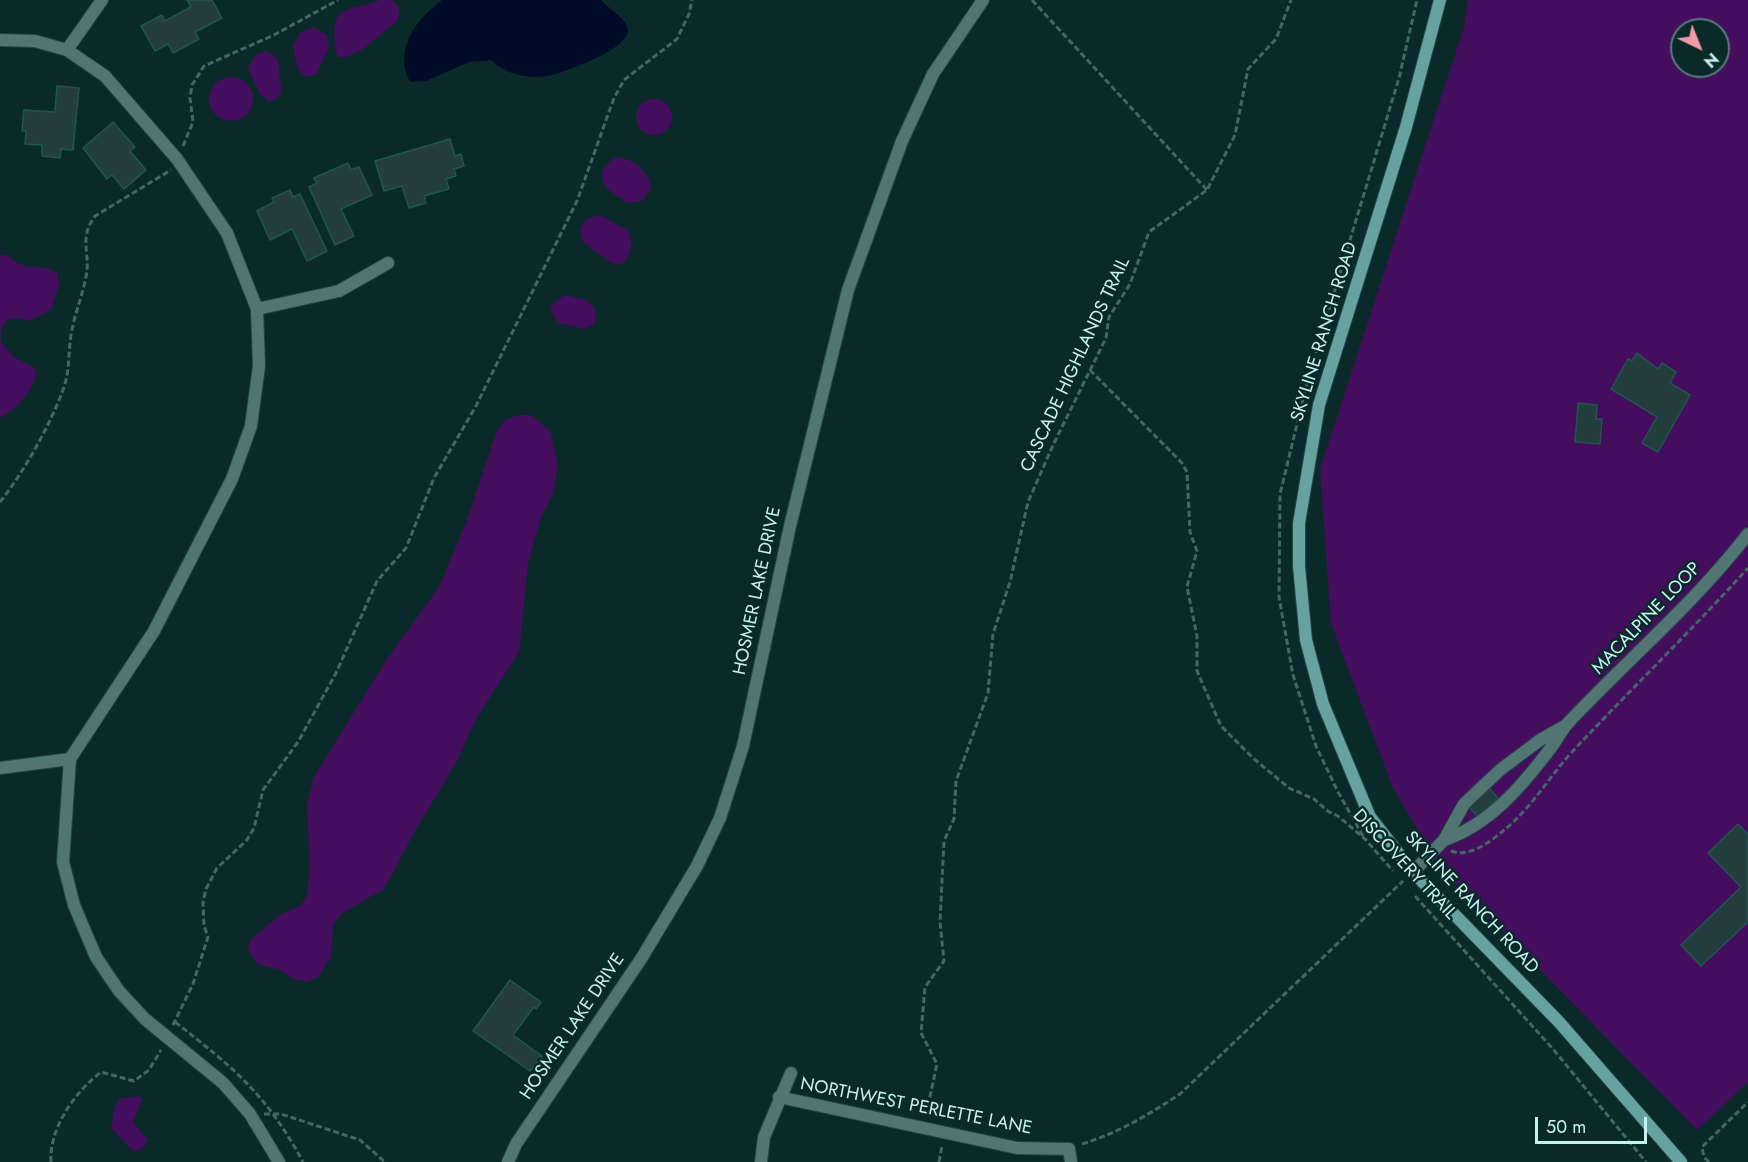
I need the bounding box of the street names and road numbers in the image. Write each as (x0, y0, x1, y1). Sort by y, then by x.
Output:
street label: SKYLINE RANCH ROAD (1287, 240, 1363, 424)
street label: CASCADE HIGHLANDS TRAIL (1017, 254, 1135, 476)
street label: HOSMER LAKE DRIVE (730, 505, 786, 677)
street label: MACALPINE LOOP (1588, 559, 1706, 679)
street label: DISCOVERY TRAIL (1347, 805, 1461, 925)
street label: SKYLINE RANCH ROAD (1399, 827, 1543, 979)
street label: HOSMER LAKE DRIVE (516, 950, 630, 1104)
street label: NORTHWEST PERLETTE LANE (798, 1074, 1034, 1140)

